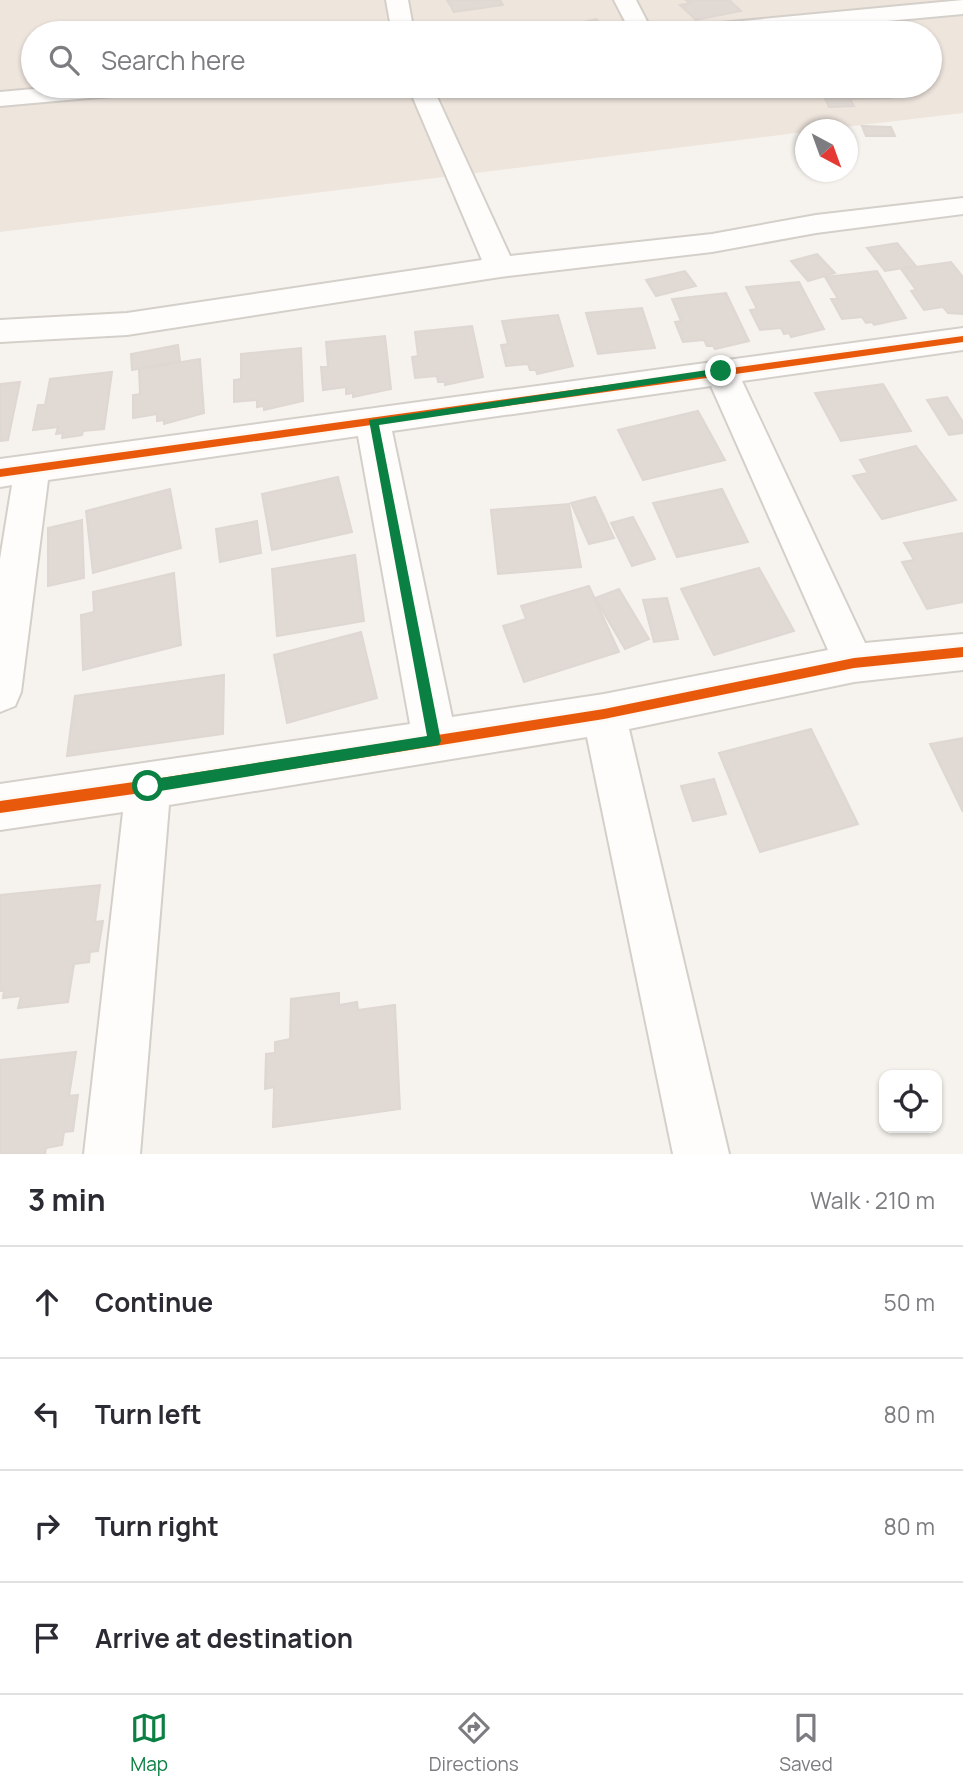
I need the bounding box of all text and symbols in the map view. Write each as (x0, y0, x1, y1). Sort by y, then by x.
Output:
search box (21, 21, 942, 98)
icon: search (45, 41, 83, 79)
text: Search here (101, 42, 246, 78)
north arrow (795, 119, 858, 182)
route end (705, 355, 736, 386)
route start (132, 770, 163, 801)
map controls (879, 1070, 942, 1133)
button: locate (879, 1070, 942, 1133)
text: 3 min (28, 1179, 106, 1220)
text: Walk · 210 m (810, 1184, 935, 1216)
icon: ahead (28, 1283, 66, 1321)
text: Continue (95, 1284, 213, 1320)
text: 50 m (884, 1286, 935, 1318)
icon: left (28, 1395, 66, 1433)
text: Turn left (95, 1396, 202, 1432)
text: 80 m (884, 1398, 935, 1430)
icon: right (28, 1507, 66, 1545)
text: Turn right (95, 1508, 219, 1544)
text: 80 m (884, 1510, 935, 1542)
icon: arrive (28, 1619, 66, 1657)
text: Arrive at destination (95, 1620, 353, 1656)
tab: Map (130, 1709, 168, 1777)
tab: Directions (429, 1709, 519, 1777)
tab: Saved (779, 1709, 833, 1777)

